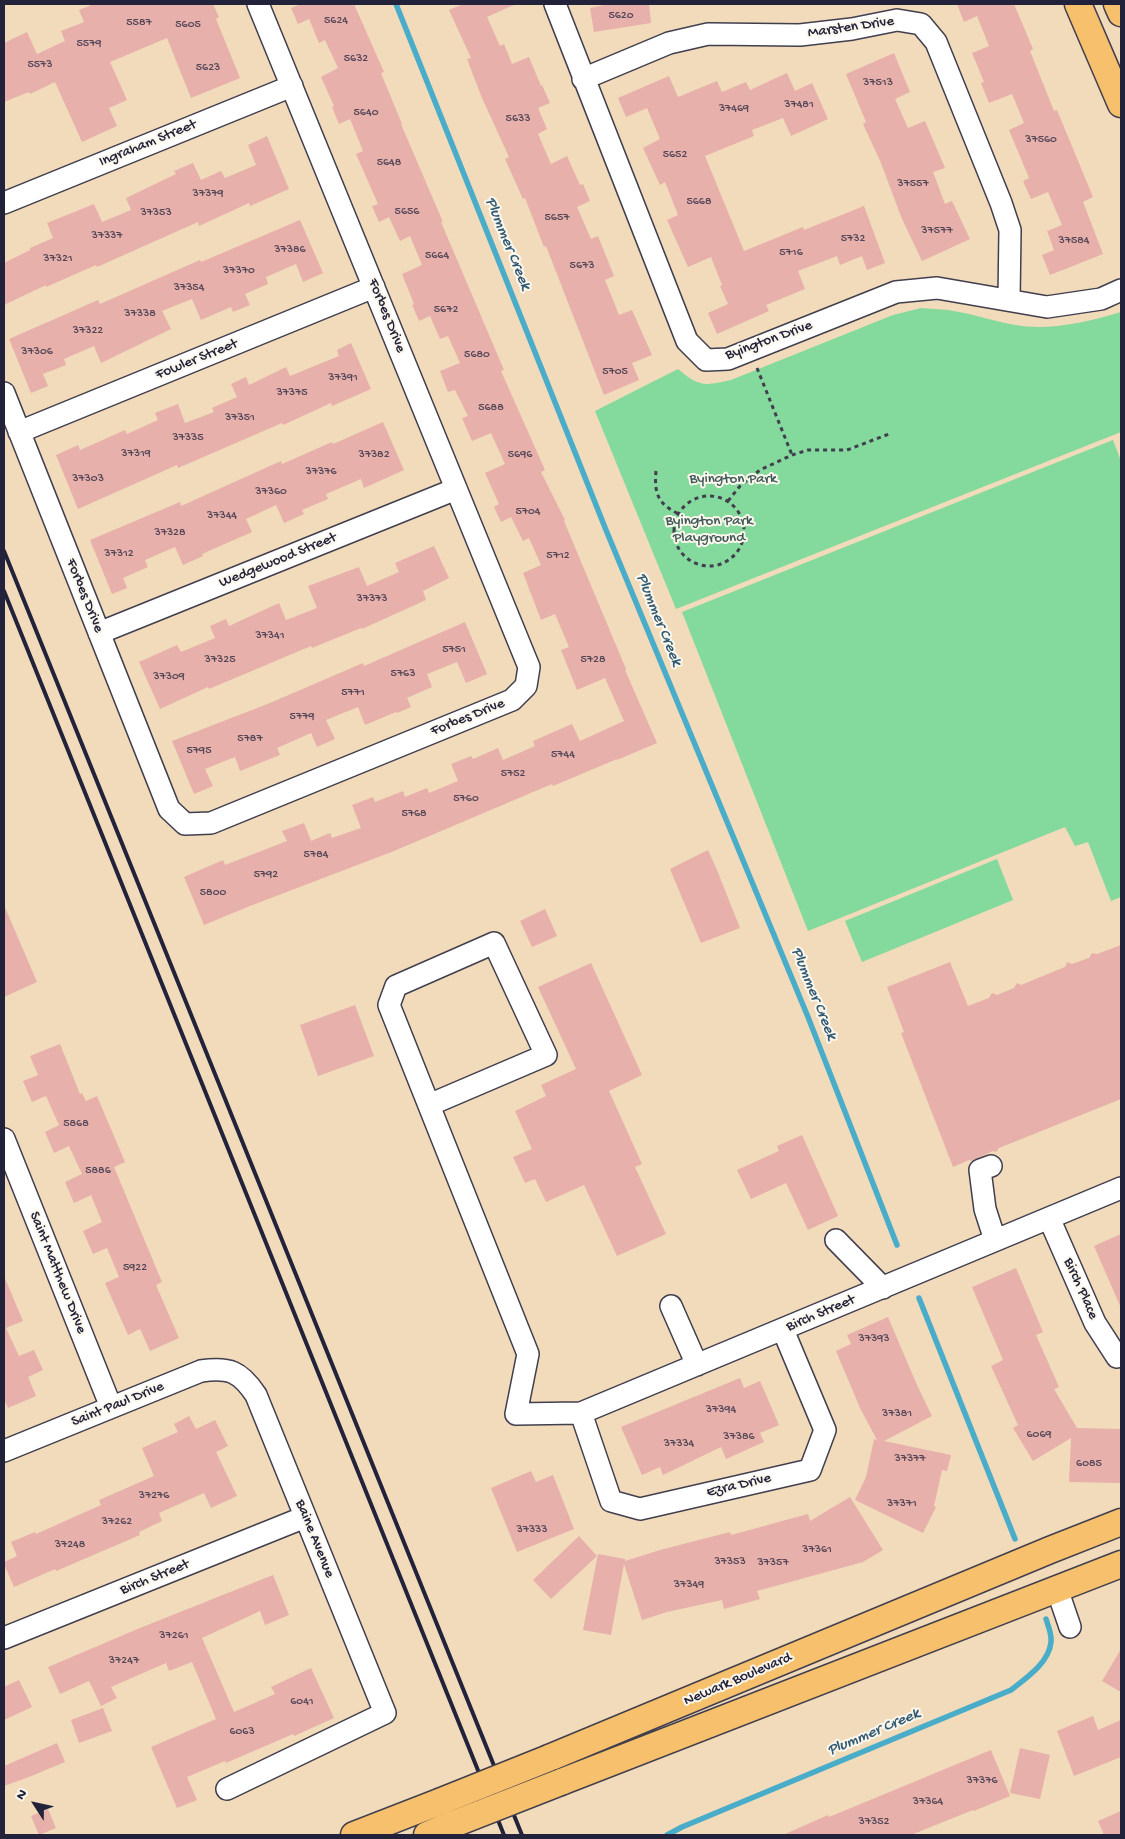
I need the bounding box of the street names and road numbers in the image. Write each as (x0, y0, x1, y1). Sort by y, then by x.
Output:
street label: Marsten Drive (807, 13, 895, 43)
street label: Ingraham Street (97, 116, 199, 172)
street label: Forbes Drive (363, 276, 409, 356)
street label: Byington Drive (723, 317, 815, 365)
street label: Fowler Street (153, 335, 241, 385)
street label: Wedgewood Street (217, 529, 339, 593)
street label: Forbes Drive (61, 556, 107, 636)
street label: Forbes Drive (428, 695, 508, 741)
street label: Saint Matthew Drive (24, 1209, 90, 1337)
street label: Birch Place (1058, 1255, 1102, 1323)
street label: Birch Street (784, 1291, 858, 1337)
street label: Saint Paul Drive (69, 1378, 167, 1432)
street label: Ezra Drive (705, 1470, 773, 1502)
street label: Baine Avenue (290, 1497, 338, 1581)
street label: Birch Street (118, 1556, 192, 1600)
street label: Newark Boulevard (681, 1649, 795, 1711)

